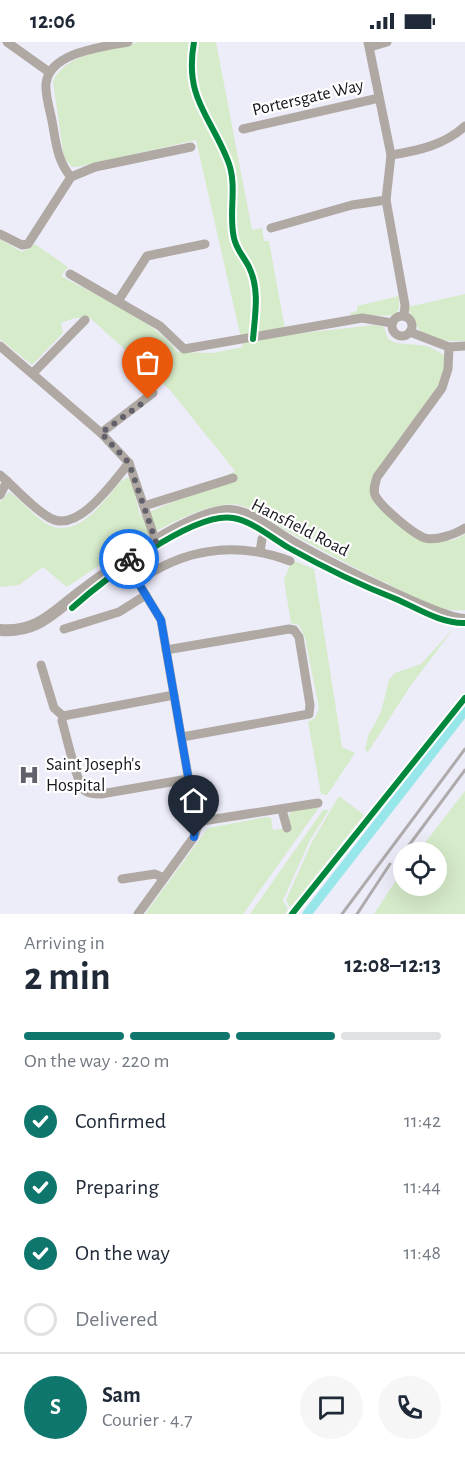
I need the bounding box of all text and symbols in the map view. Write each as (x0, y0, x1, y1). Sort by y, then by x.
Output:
text: 12:06 (30, 10, 75, 32)
street label: Portersgate Way (251, 76, 366, 120)
pin (122, 337, 173, 399)
icon: bag (131, 346, 164, 379)
street label: Hansfield Road (248, 496, 352, 560)
courier (99, 529, 159, 589)
icon: bike (113, 543, 146, 576)
place label: Saint Joseph's Hospital (46, 756, 141, 795)
hospital icon: Saint Joseph's Hospital (17, 763, 41, 787)
pin (168, 775, 219, 837)
icon: home (177, 784, 210, 817)
map controls (393, 842, 447, 896)
button: locate (393, 842, 447, 896)
text: Arriving in (24, 933, 105, 953)
text: 12:08–12:13 (345, 954, 441, 976)
text: 2 min (24, 958, 111, 997)
text: On the way · 220 m (24, 1051, 170, 1071)
icon: check (24, 1105, 57, 1138)
text: Confirmed (75, 1110, 166, 1132)
text: 11:42 (404, 1111, 441, 1131)
icon: check (24, 1171, 57, 1204)
text: Preparing (75, 1176, 159, 1198)
text: 11:44 (403, 1177, 441, 1197)
icon: check (24, 1237, 57, 1270)
text: On the way (75, 1242, 170, 1264)
text: 11:48 (404, 1243, 441, 1263)
text: Delivered (75, 1308, 158, 1330)
button: chat (300, 1376, 363, 1439)
button: phone (378, 1376, 441, 1439)
text: Sam (102, 1384, 141, 1406)
text: S (50, 1396, 61, 1418)
text: Courier · 4.7 (102, 1410, 193, 1430)

